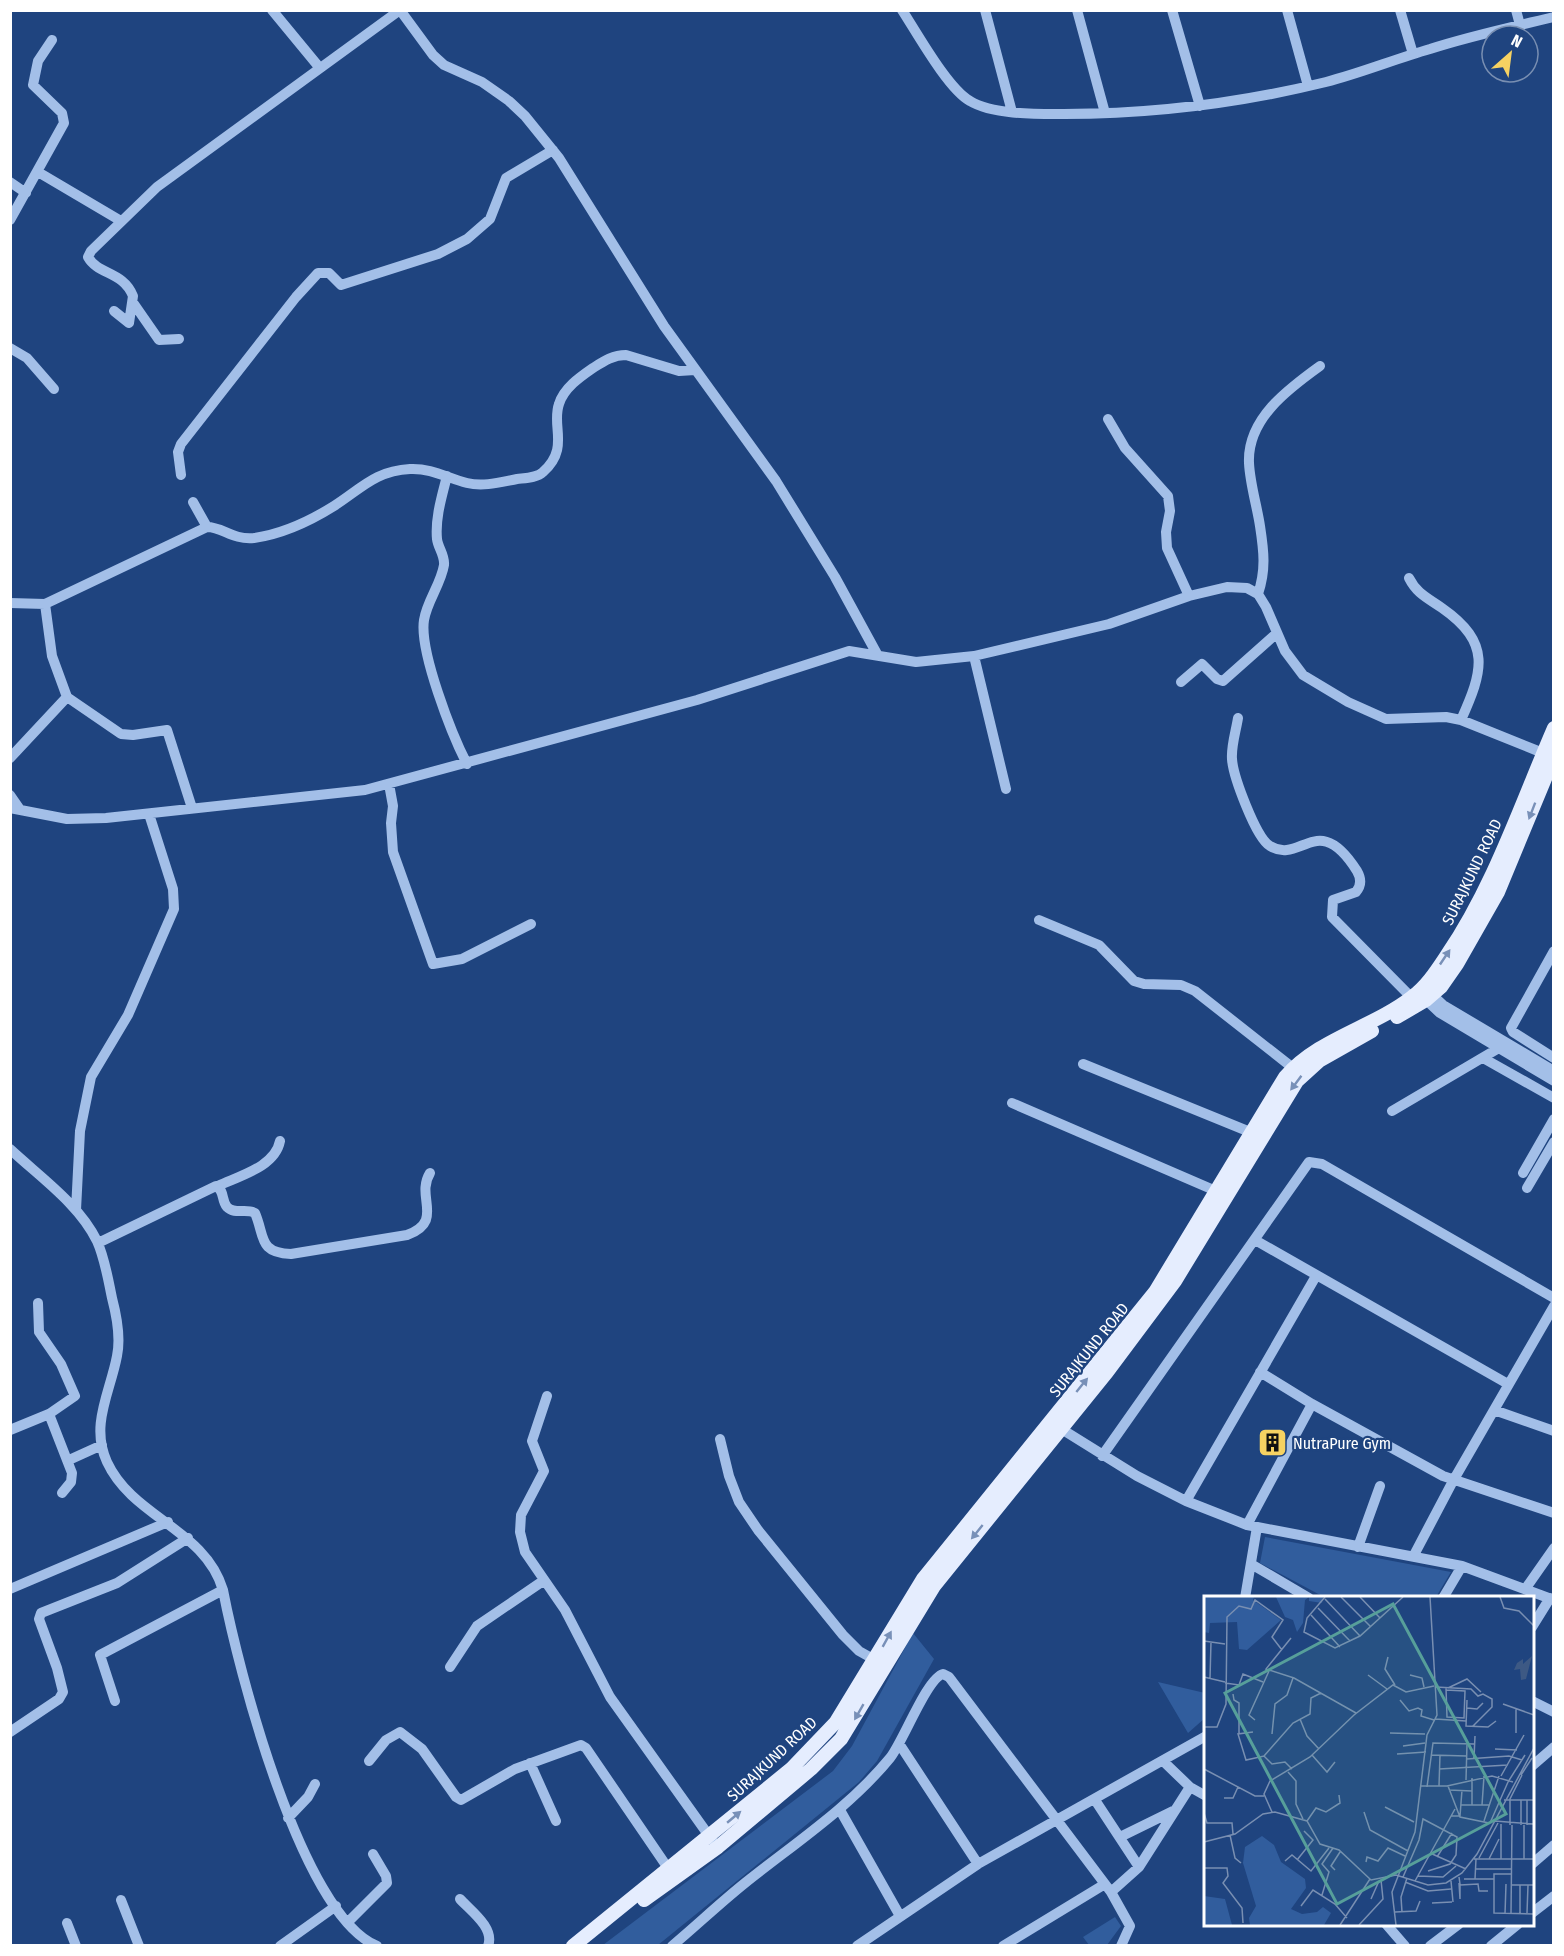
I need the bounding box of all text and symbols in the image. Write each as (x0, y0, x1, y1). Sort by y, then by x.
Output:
north arrow (1480, 24, 1540, 84)
text: N (1508, 31, 1526, 52)
one-way arrow (1527, 803, 1537, 821)
street label: SURAJKUND ROAD (1438, 816, 1506, 928)
one-way arrow (1439, 949, 1450, 965)
one-way arrow (1291, 1076, 1303, 1091)
street label: SURAJKUND ROAD (1045, 1299, 1133, 1401)
one-way arrow (1075, 1377, 1088, 1393)
building icon: NutraPure Gym (1256, 1427, 1288, 1459)
place label: NutraPure Gym (1293, 1434, 1391, 1453)
one-way arrow (970, 1524, 983, 1540)
inset map (1204, 1596, 1534, 1926)
one-way arrow (882, 1630, 892, 1647)
one-way arrow (853, 1704, 864, 1720)
street label: SURAJKUND ROAD (723, 1713, 821, 1805)
one-way arrow (726, 1811, 741, 1824)

